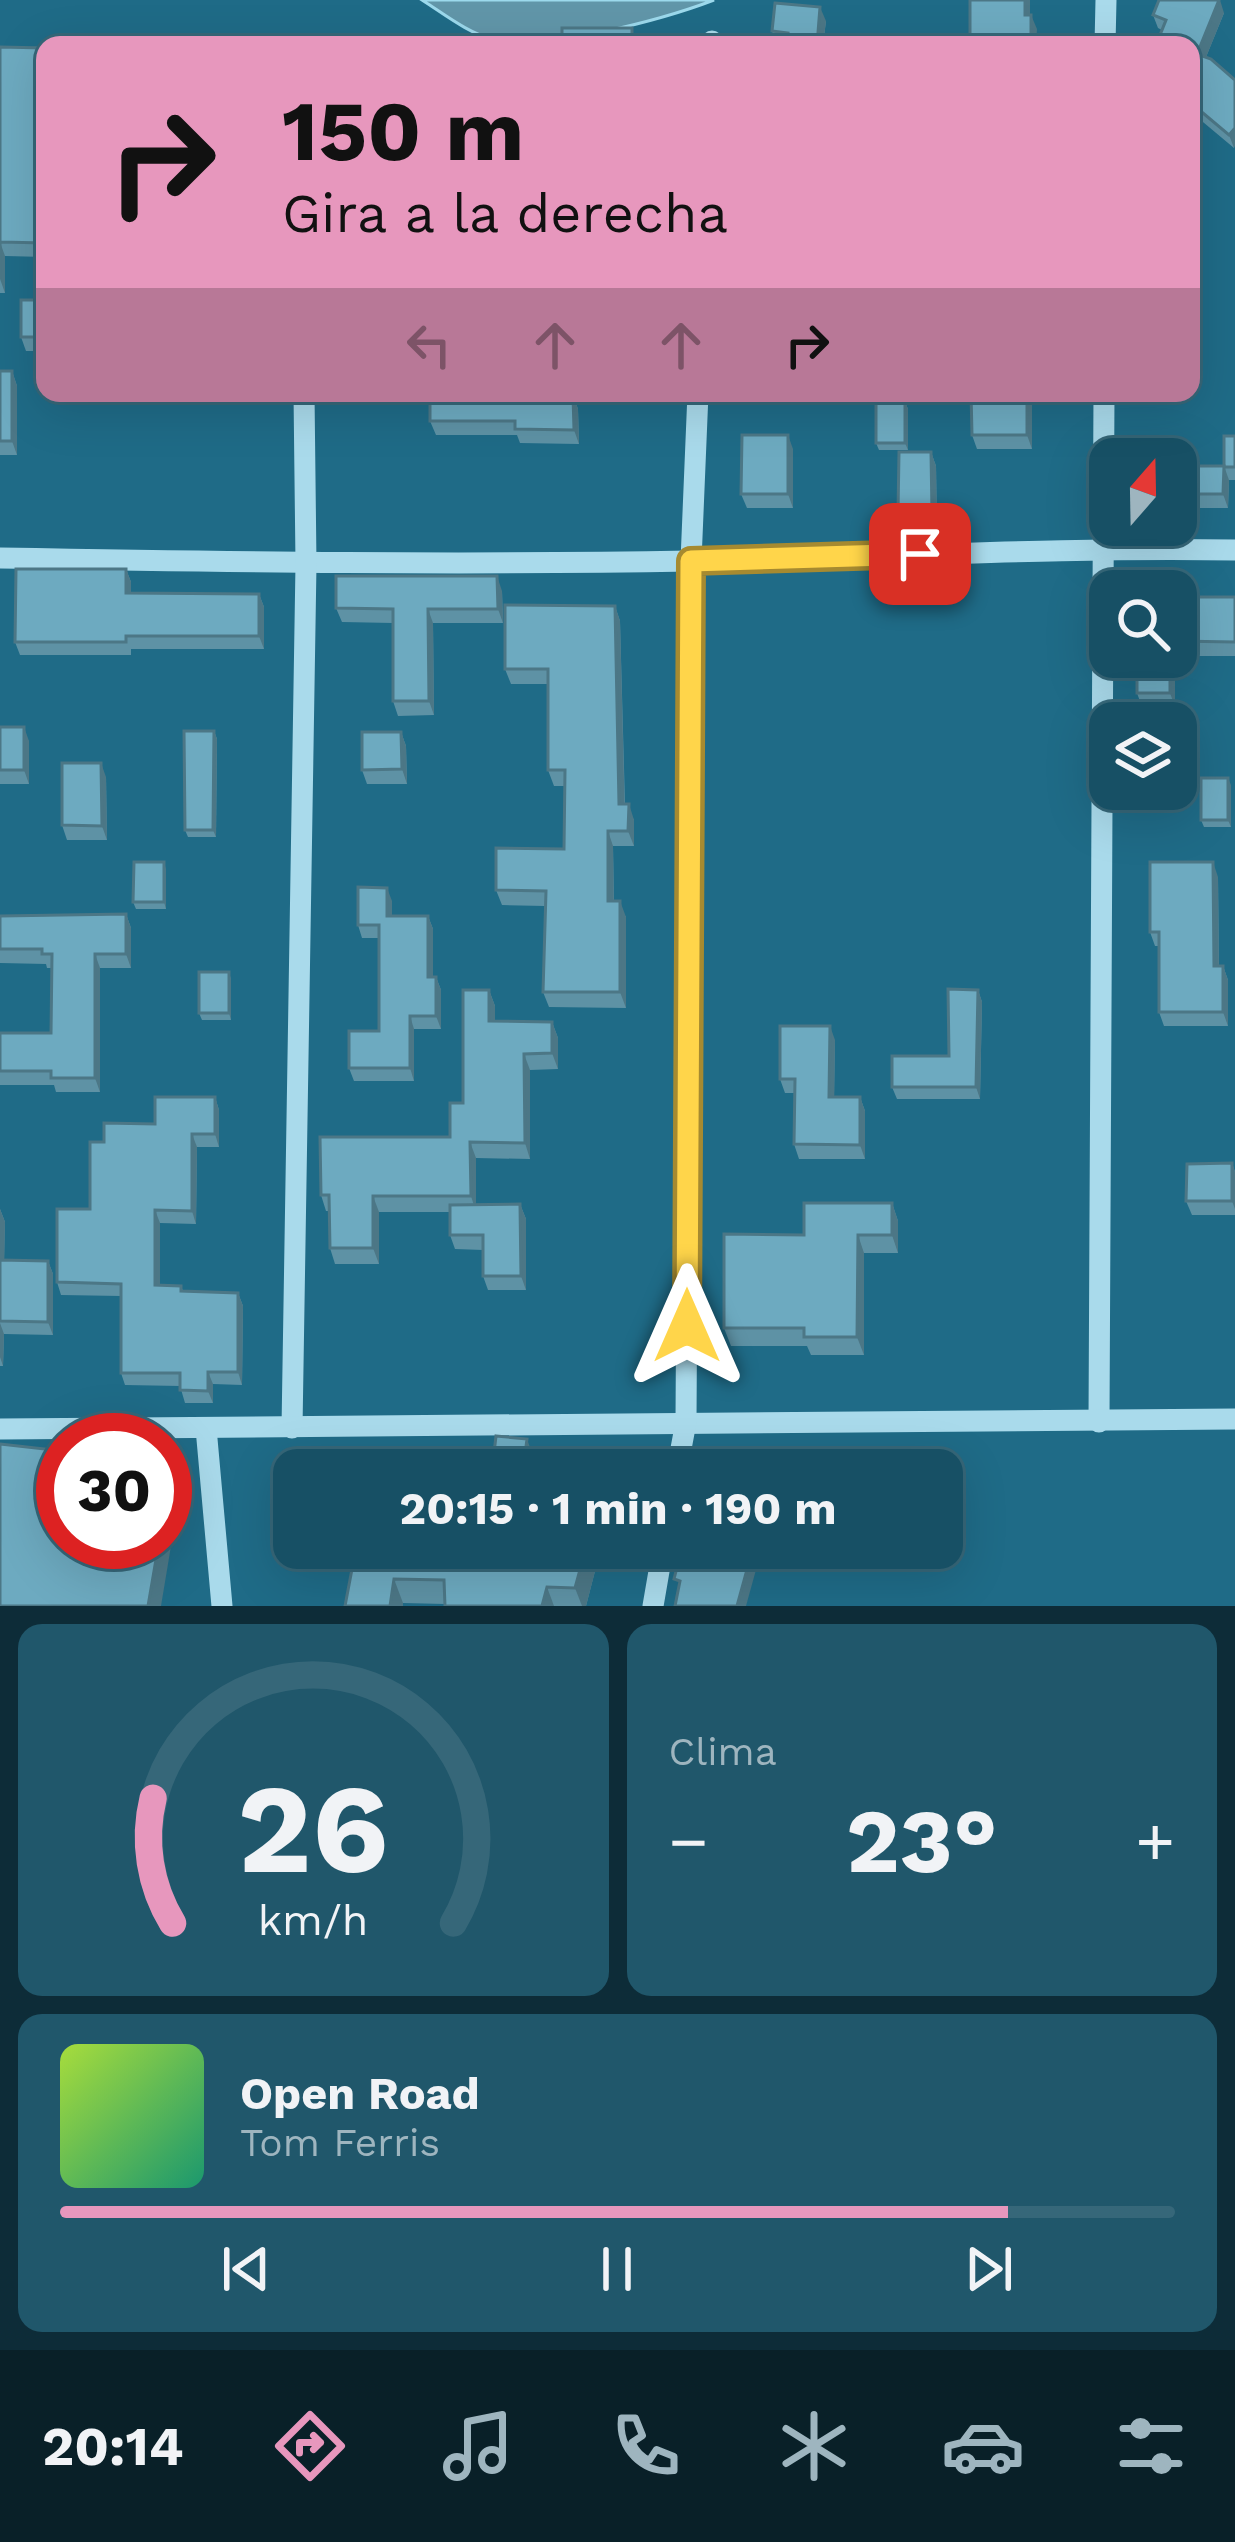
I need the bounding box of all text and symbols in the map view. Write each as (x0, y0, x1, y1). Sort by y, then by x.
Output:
text: 150 m (282, 82, 524, 180)
icon: right (84, 84, 240, 240)
text: Gira a la derecha (282, 182, 728, 245)
icon: left (396, 312, 462, 378)
icon: ahead (522, 312, 588, 378)
icon: ahead (648, 312, 714, 378)
icon: right (774, 312, 840, 378)
north arrow (1089, 438, 1197, 546)
map controls (1089, 438, 1197, 810)
pin (869, 503, 971, 605)
icon: arrive (887, 521, 953, 587)
button: search (1089, 570, 1197, 678)
button: layers (1089, 702, 1197, 810)
position arrow (624, 1263, 750, 1389)
speed limit sign: 30 (36, 1413, 192, 1569)
text: 20:15 · 1 min · 190 m (399, 1482, 837, 1535)
text: Clima (669, 1729, 777, 1774)
text: 26 (238, 1756, 389, 1902)
text: 23° (846, 1788, 998, 1894)
text: − (669, 1803, 708, 1880)
text: + (1135, 1803, 1175, 1880)
text: km/h (258, 1895, 368, 1945)
text: Open Road (240, 2067, 480, 2120)
text: Tom Ferris (240, 2120, 440, 2165)
icon: previous (213, 2236, 279, 2302)
icon: pause (584, 2236, 650, 2302)
icon: next (956, 2236, 1022, 2302)
icon: directions (268, 2404, 352, 2488)
icon: music (436, 2404, 520, 2488)
icon: phone (604, 2404, 688, 2488)
icon: climate (772, 2404, 856, 2488)
icon: car (941, 2404, 1025, 2488)
icon: filters (1109, 2404, 1193, 2488)
text: 20:14 (42, 2415, 184, 2478)

